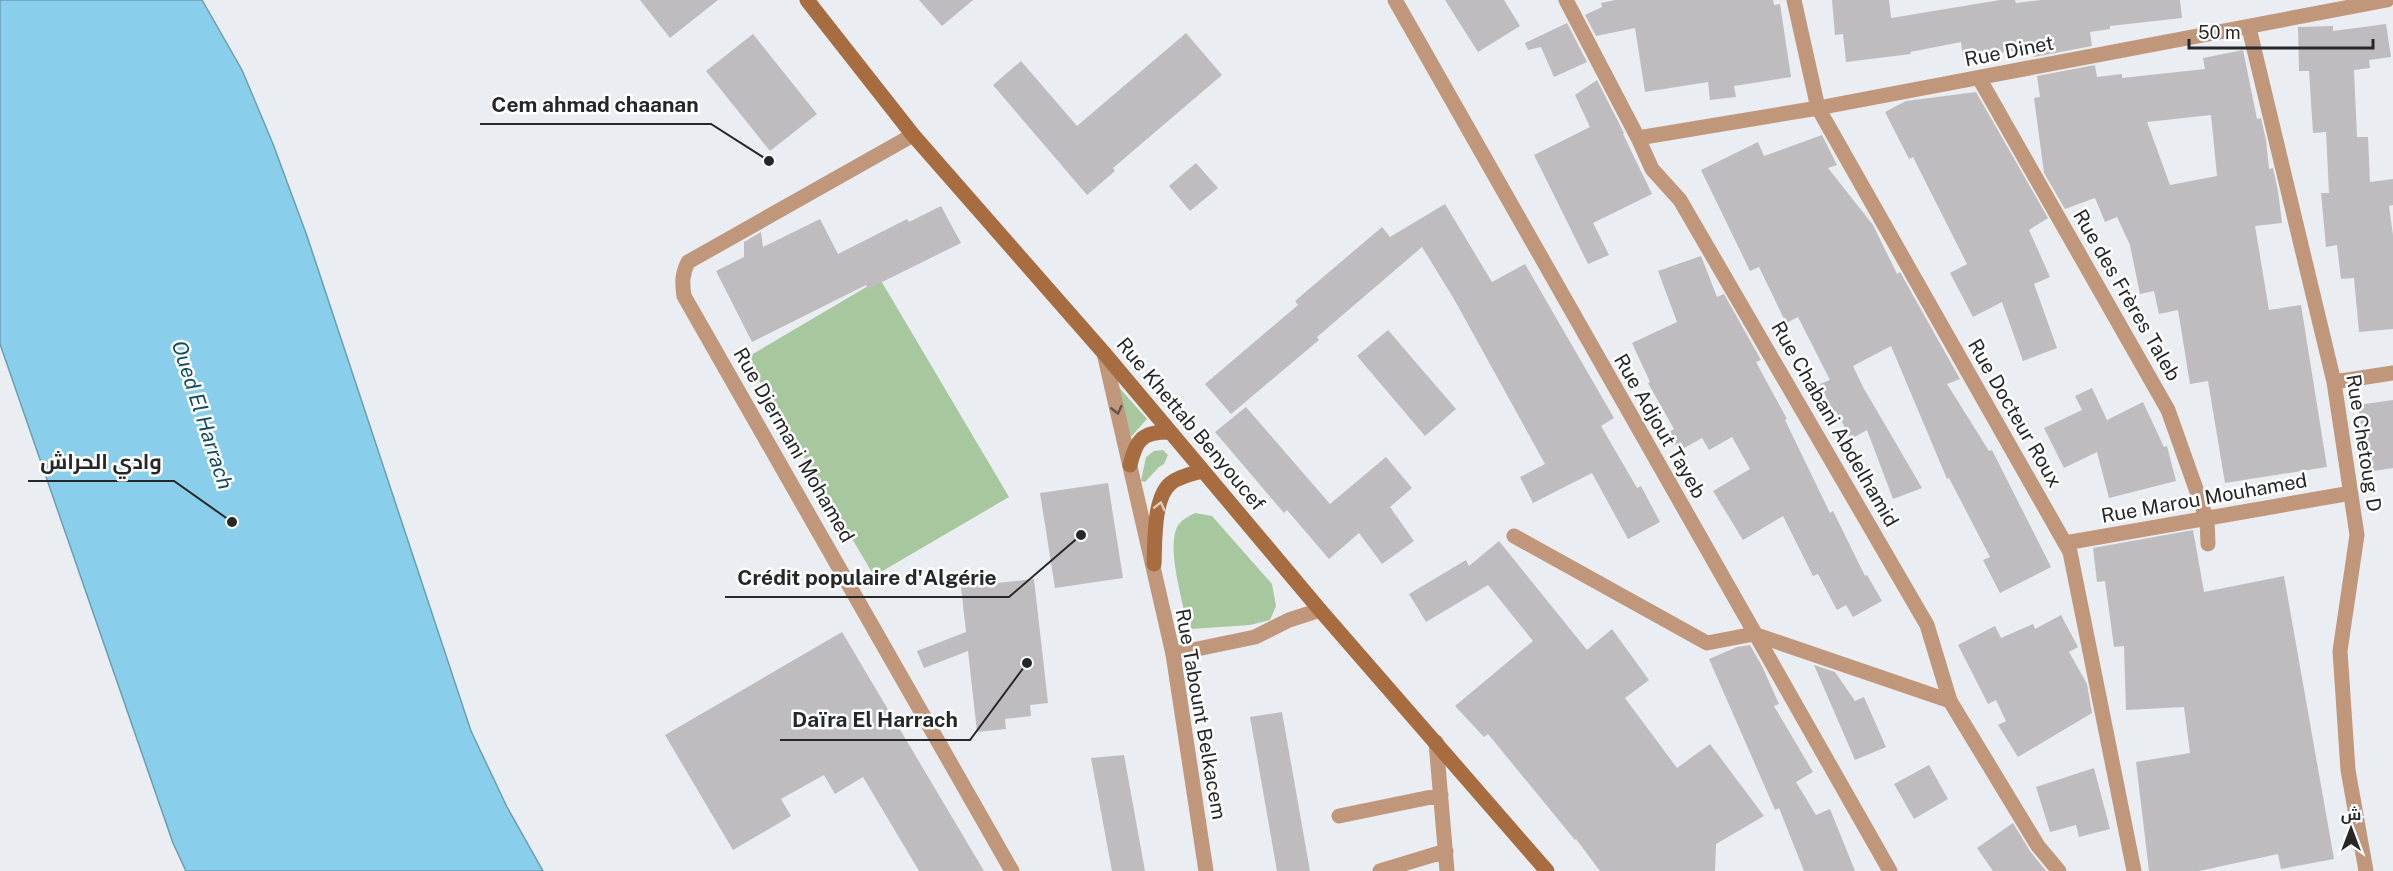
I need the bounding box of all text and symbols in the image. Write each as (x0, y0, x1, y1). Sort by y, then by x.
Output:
scale bar (2189, 12, 2374, 50)
text: 50 m (2198, 22, 2241, 43)
street label: Rue Dinet (1962, 31, 2056, 71)
callout: Cem ahmad chaanan (480, 85, 711, 124)
text: Cem ahmad chaanan (491, 92, 699, 117)
street label: Rue des Frères Taleb (2068, 205, 2186, 385)
street label: Rue Chabani Abdelhamid (1766, 317, 1904, 531)
street label: Rue Khettab Benyoucef (1112, 333, 1270, 515)
street label: Rue Docteur Roux (1963, 335, 2067, 491)
water label: Oued El Harrach (167, 337, 238, 492)
street label: Rue Djermani Mohamed (728, 343, 860, 547)
street label: Rue Adjout Tayeb (1609, 349, 1711, 503)
street label: Rue Chetoug D (2341, 373, 2387, 513)
one-way arrow (1110, 405, 1123, 415)
callout: وادي الحراش (28, 442, 174, 481)
text: وادي الحراش (40, 449, 162, 479)
street label: Rue Marou Mouhamed (2099, 468, 2309, 528)
one-way arrow (1152, 502, 1165, 512)
callout: Crédit populaire d'Algérie (725, 558, 1009, 597)
text: Crédit populaire d'Algérie (737, 565, 997, 590)
street label: Rue Tabount Belkacem (1171, 607, 1231, 821)
callout: Daïra El Harrach (780, 701, 970, 740)
text: Daïra El Harrach (792, 707, 958, 732)
north arrow (2321, 799, 2381, 859)
text: ش (2341, 805, 2361, 824)

